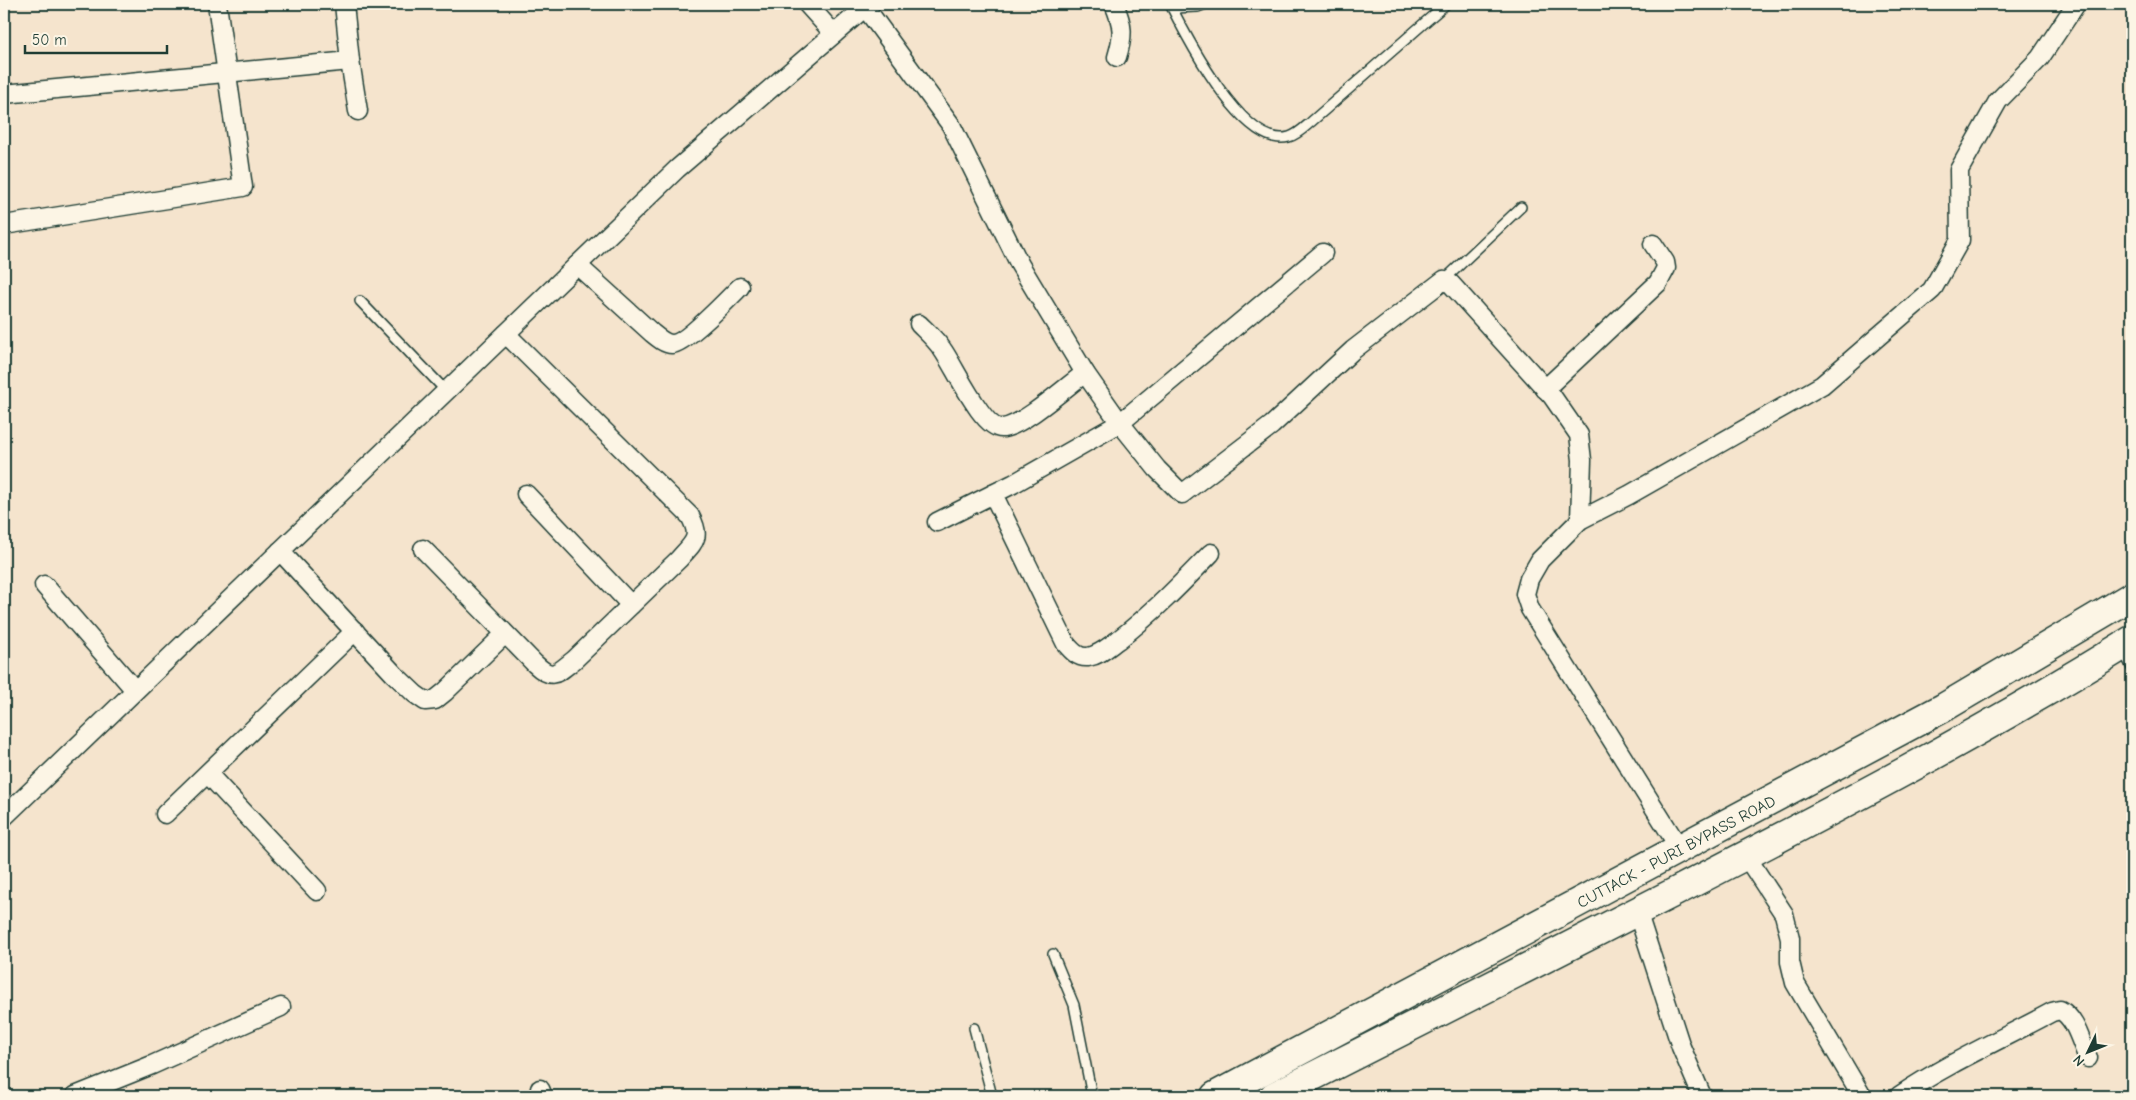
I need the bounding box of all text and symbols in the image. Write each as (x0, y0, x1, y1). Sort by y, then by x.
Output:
scale bar (25, 22, 168, 54)
text: 50 m (32, 31, 67, 49)
street label: CUTTACK - PURI BYPASS ROAD (1574, 792, 1779, 912)
north arrow (2064, 1028, 2114, 1078)
text: N (2070, 1051, 2088, 1070)

